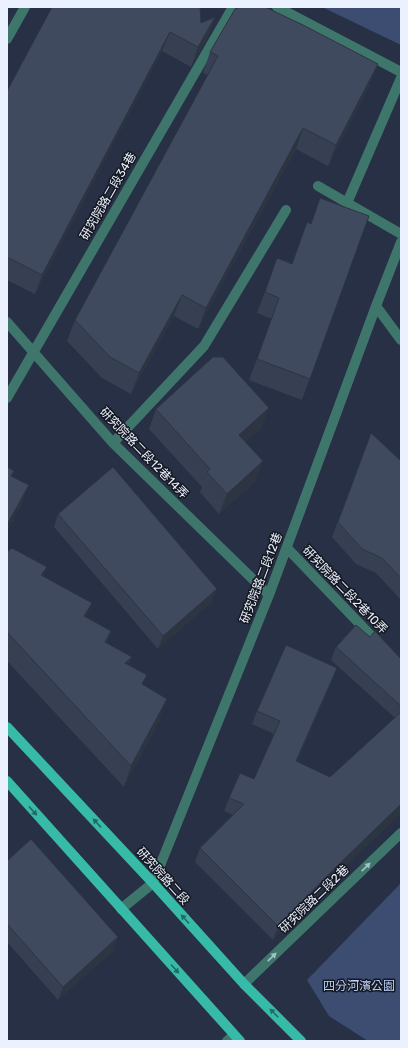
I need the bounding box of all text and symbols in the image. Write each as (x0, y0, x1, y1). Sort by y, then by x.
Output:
street label: 研究院路二段34巷 (77, 150, 139, 242)
street label: 研究院路二段12巷14弄 (97, 405, 191, 501)
street label: 研究院路二段12巷 (237, 531, 285, 625)
street label: 研究院路二段2巷10弄 (300, 543, 390, 637)
one-way arrow (28, 806, 37, 815)
one-way arrow (92, 818, 102, 828)
street label: 研究院路二段 (134, 845, 192, 907)
street label: 研究院路二段2巷 (276, 862, 352, 936)
one-way arrow (361, 862, 371, 872)
one-way arrow (180, 914, 190, 924)
one-way arrow (268, 953, 277, 962)
one-way arrow (170, 965, 179, 974)
park label: 四分河濱公園 (323, 979, 395, 993)
one-way arrow (269, 1009, 279, 1018)

